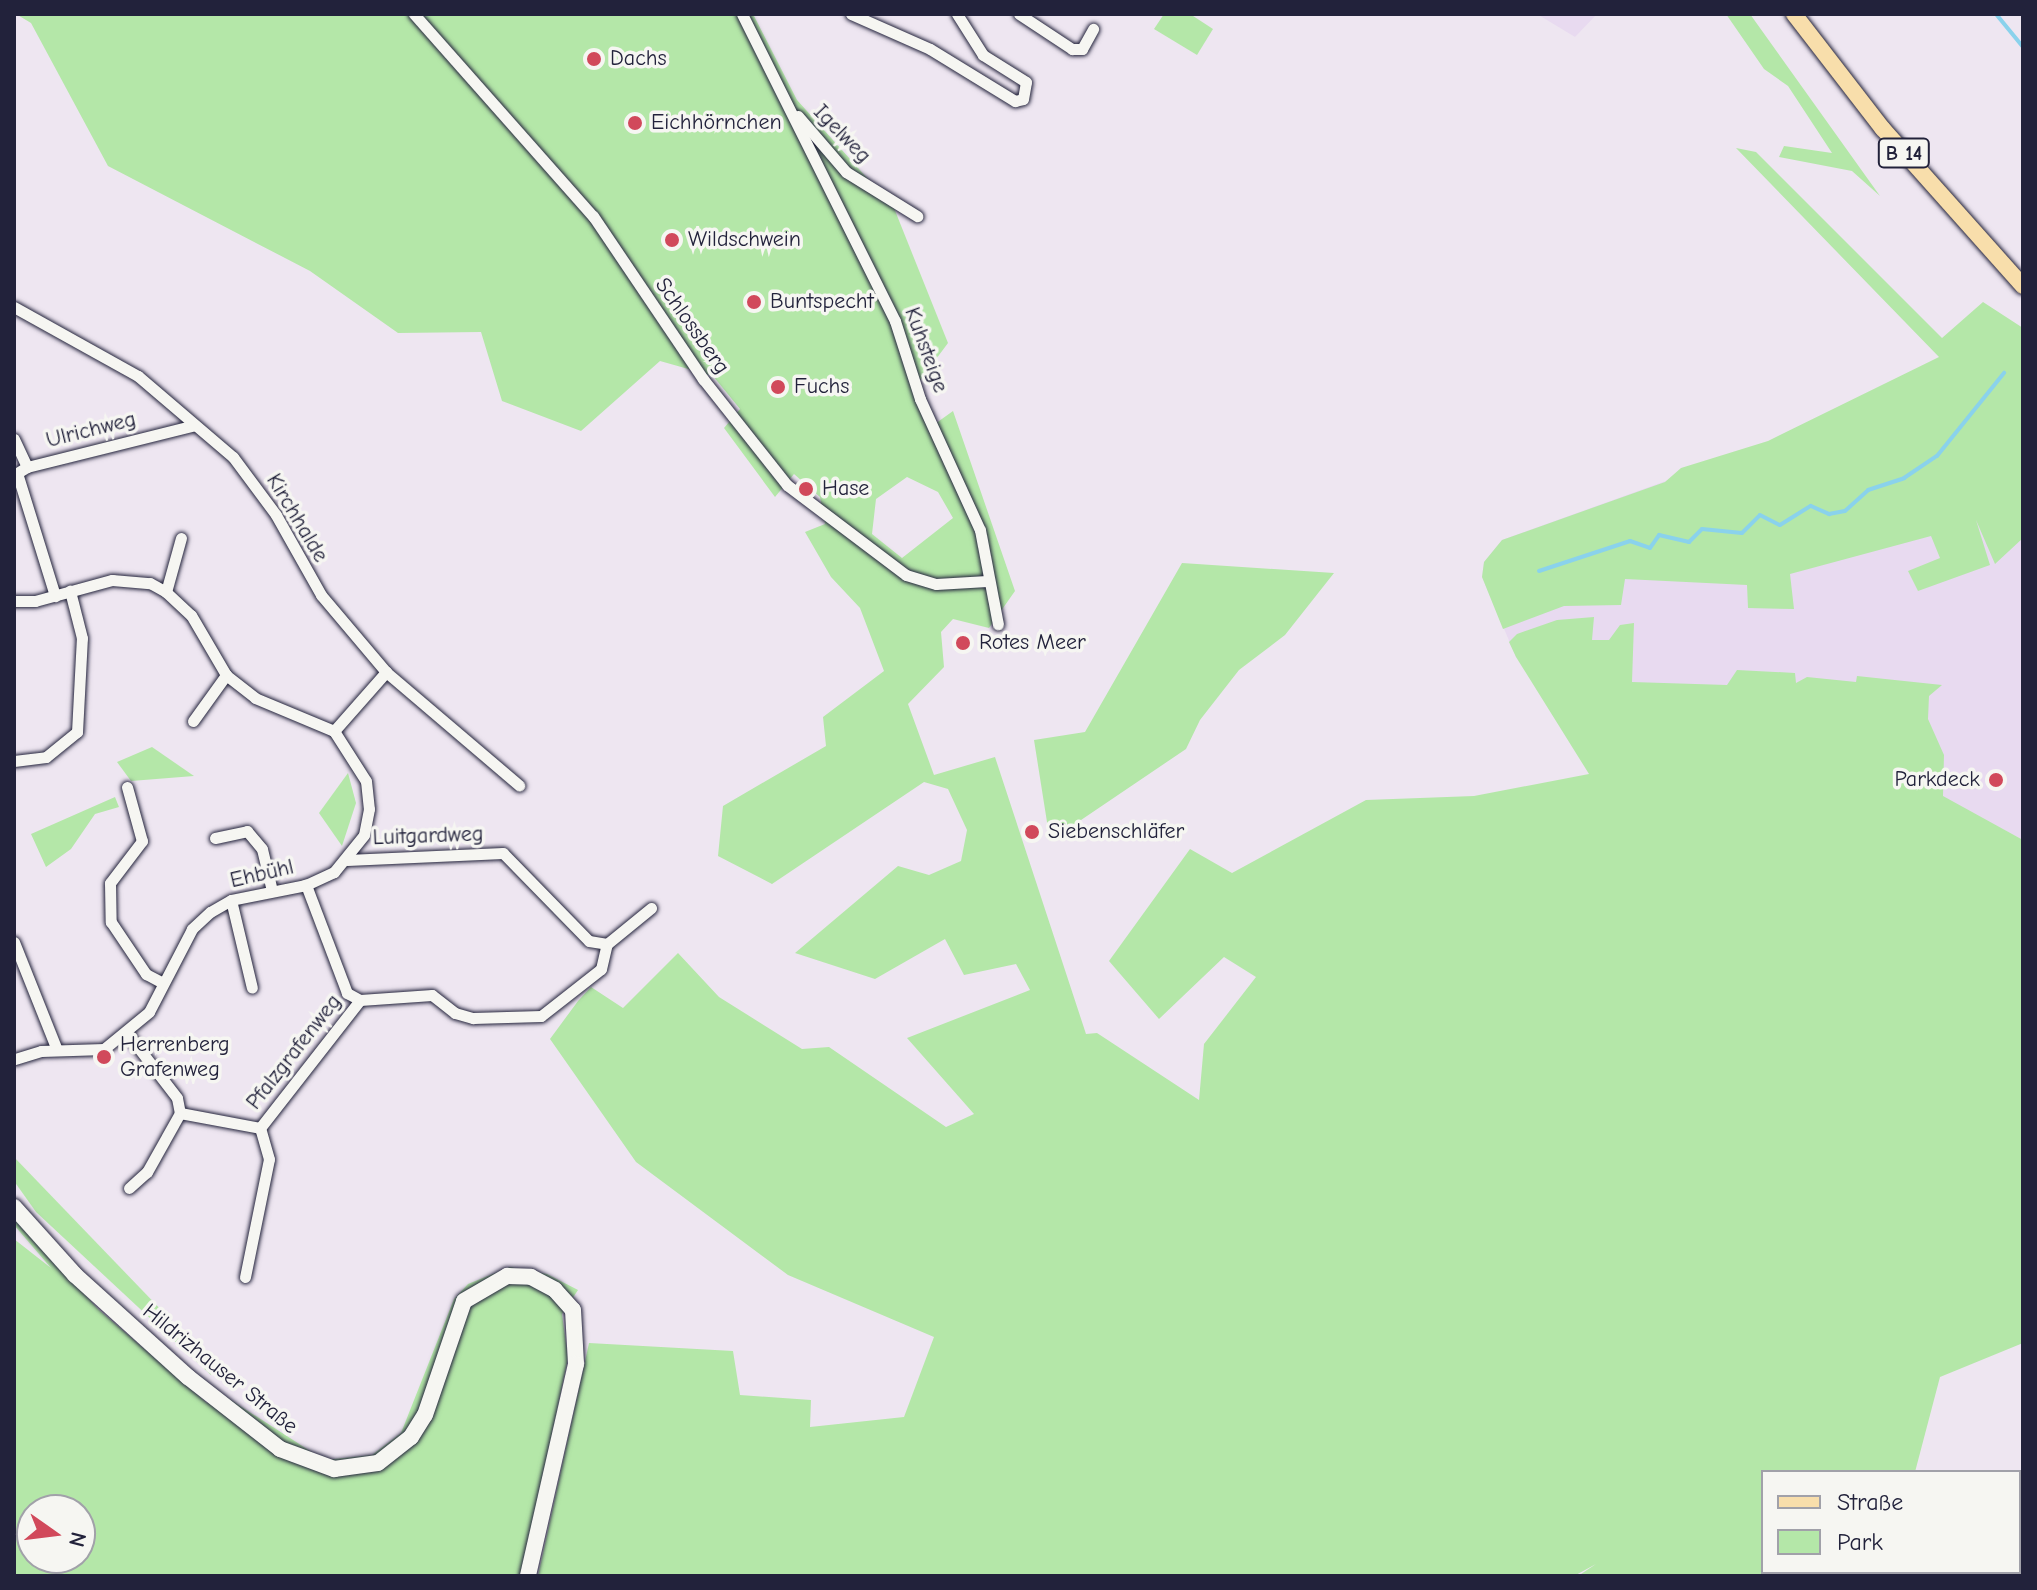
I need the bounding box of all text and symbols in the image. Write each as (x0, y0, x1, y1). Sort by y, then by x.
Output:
place label: Dachs (610, 46, 667, 72)
marker: Dachs (585, 50, 603, 68)
street label: Igelweg (808, 99, 876, 169)
place label: Eichhörnchen (651, 110, 782, 136)
marker: Eichhörnchen (626, 114, 644, 132)
road number: B 14 (1876, 137, 1932, 169)
place label: Wildschwein (688, 227, 801, 253)
marker: Wildschwein (663, 231, 681, 249)
street label: Schlossberg (649, 273, 735, 379)
place label: Buntspecht (770, 289, 874, 315)
marker: Buntspecht (745, 293, 763, 311)
street label: Kuhsteige (898, 304, 954, 396)
place label: Fuchs (794, 374, 849, 400)
marker: Fuchs (769, 378, 787, 396)
street label: Ulrichweg (43, 406, 139, 454)
street label: Kirchhalde (260, 469, 334, 567)
place label: Hase (822, 476, 869, 502)
marker: Hase (797, 480, 815, 498)
place label: Rotes Meer (979, 630, 1086, 656)
marker: Rotes Meer (954, 634, 972, 652)
place label: Parkdeck (1894, 767, 1980, 793)
marker: Parkdeck (1987, 771, 2005, 789)
place label: Siebenschläfer (1048, 819, 1184, 845)
street label: Luitgardweg (372, 821, 484, 851)
marker: Siebenschläfer (1023, 823, 1041, 841)
street label: Ehbühl (228, 854, 296, 894)
street label: Pfalzgrafenweg (241, 989, 347, 1115)
place label: Herrenberg Grafenweg (120, 1031, 230, 1082)
marker: Herrenberg Grafenweg (95, 1048, 113, 1066)
street label: Hildrizhauser Straße (137, 1298, 303, 1440)
legend (1761, 1470, 2021, 1574)
text: Straße (1837, 1488, 1903, 1516)
north arrow (16, 1494, 96, 1574)
text: Park (1837, 1528, 1883, 1556)
text: N (63, 1529, 92, 1549)

